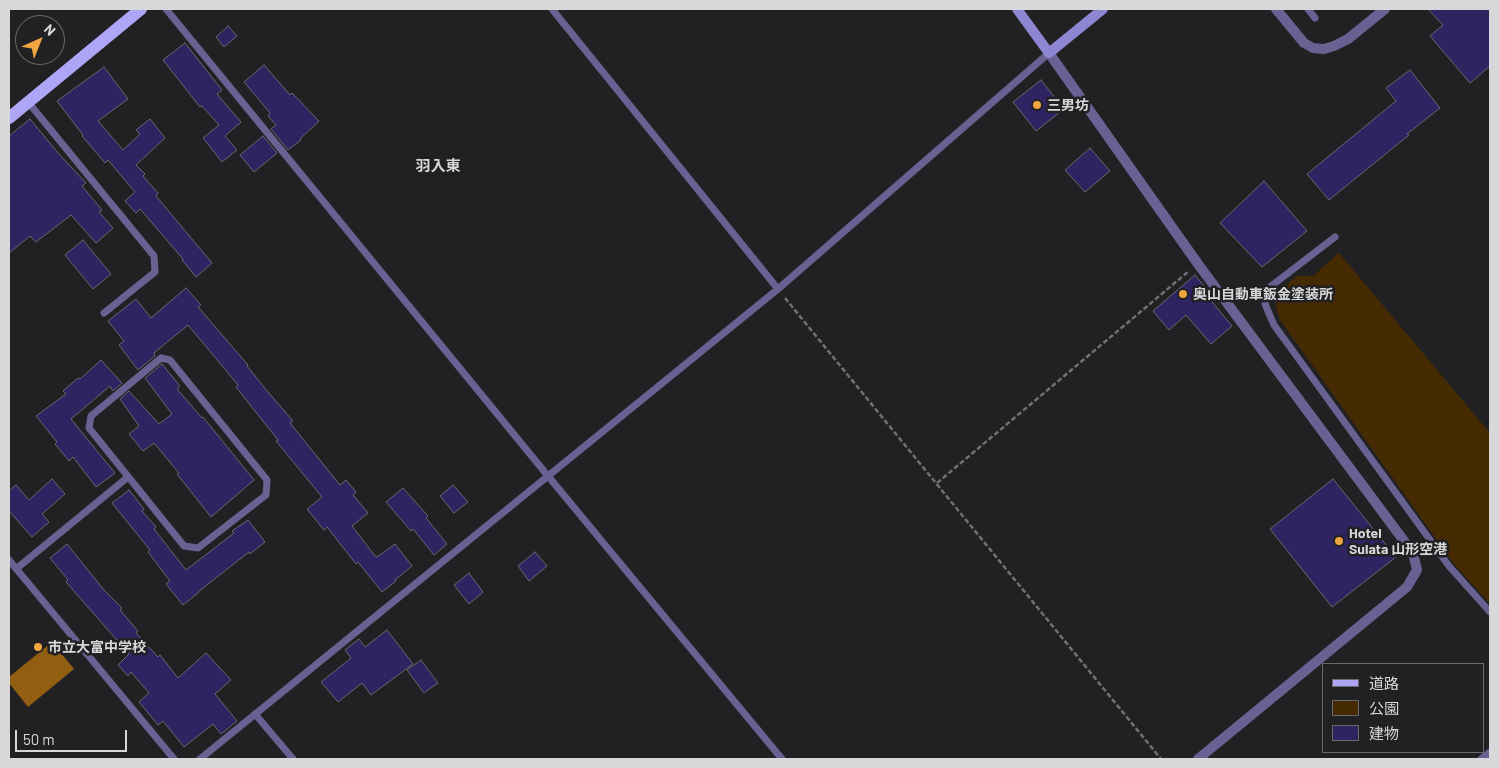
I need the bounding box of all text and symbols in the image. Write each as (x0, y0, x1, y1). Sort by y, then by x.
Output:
north arrow (15, 15, 65, 65)
text: N (41, 20, 59, 39)
place label: 三男坊 (1047, 97, 1089, 113)
marker: 三男坊 (1031, 99, 1043, 111)
district label: 羽入東 (416, 157, 460, 175)
place label: 奥山自動車鈑金塗装所 (1193, 286, 1333, 302)
marker: 奥山自動車鈑金塗装所 (1177, 288, 1189, 300)
place label: Hotel Sulata 山形空港 (1349, 525, 1447, 558)
marker: Hotel Sulata 山形空港 (1333, 535, 1345, 547)
place label: 市立大富中学校 (48, 639, 146, 655)
marker: 市立大富中学校 (32, 641, 44, 653)
legend (1322, 663, 1484, 753)
text: 道路 (1369, 674, 1399, 692)
text: 公園 (1369, 699, 1399, 717)
scale bar (18, 720, 130, 752)
text: 建物 (1369, 724, 1399, 742)
text: 50 m (23, 730, 55, 748)

